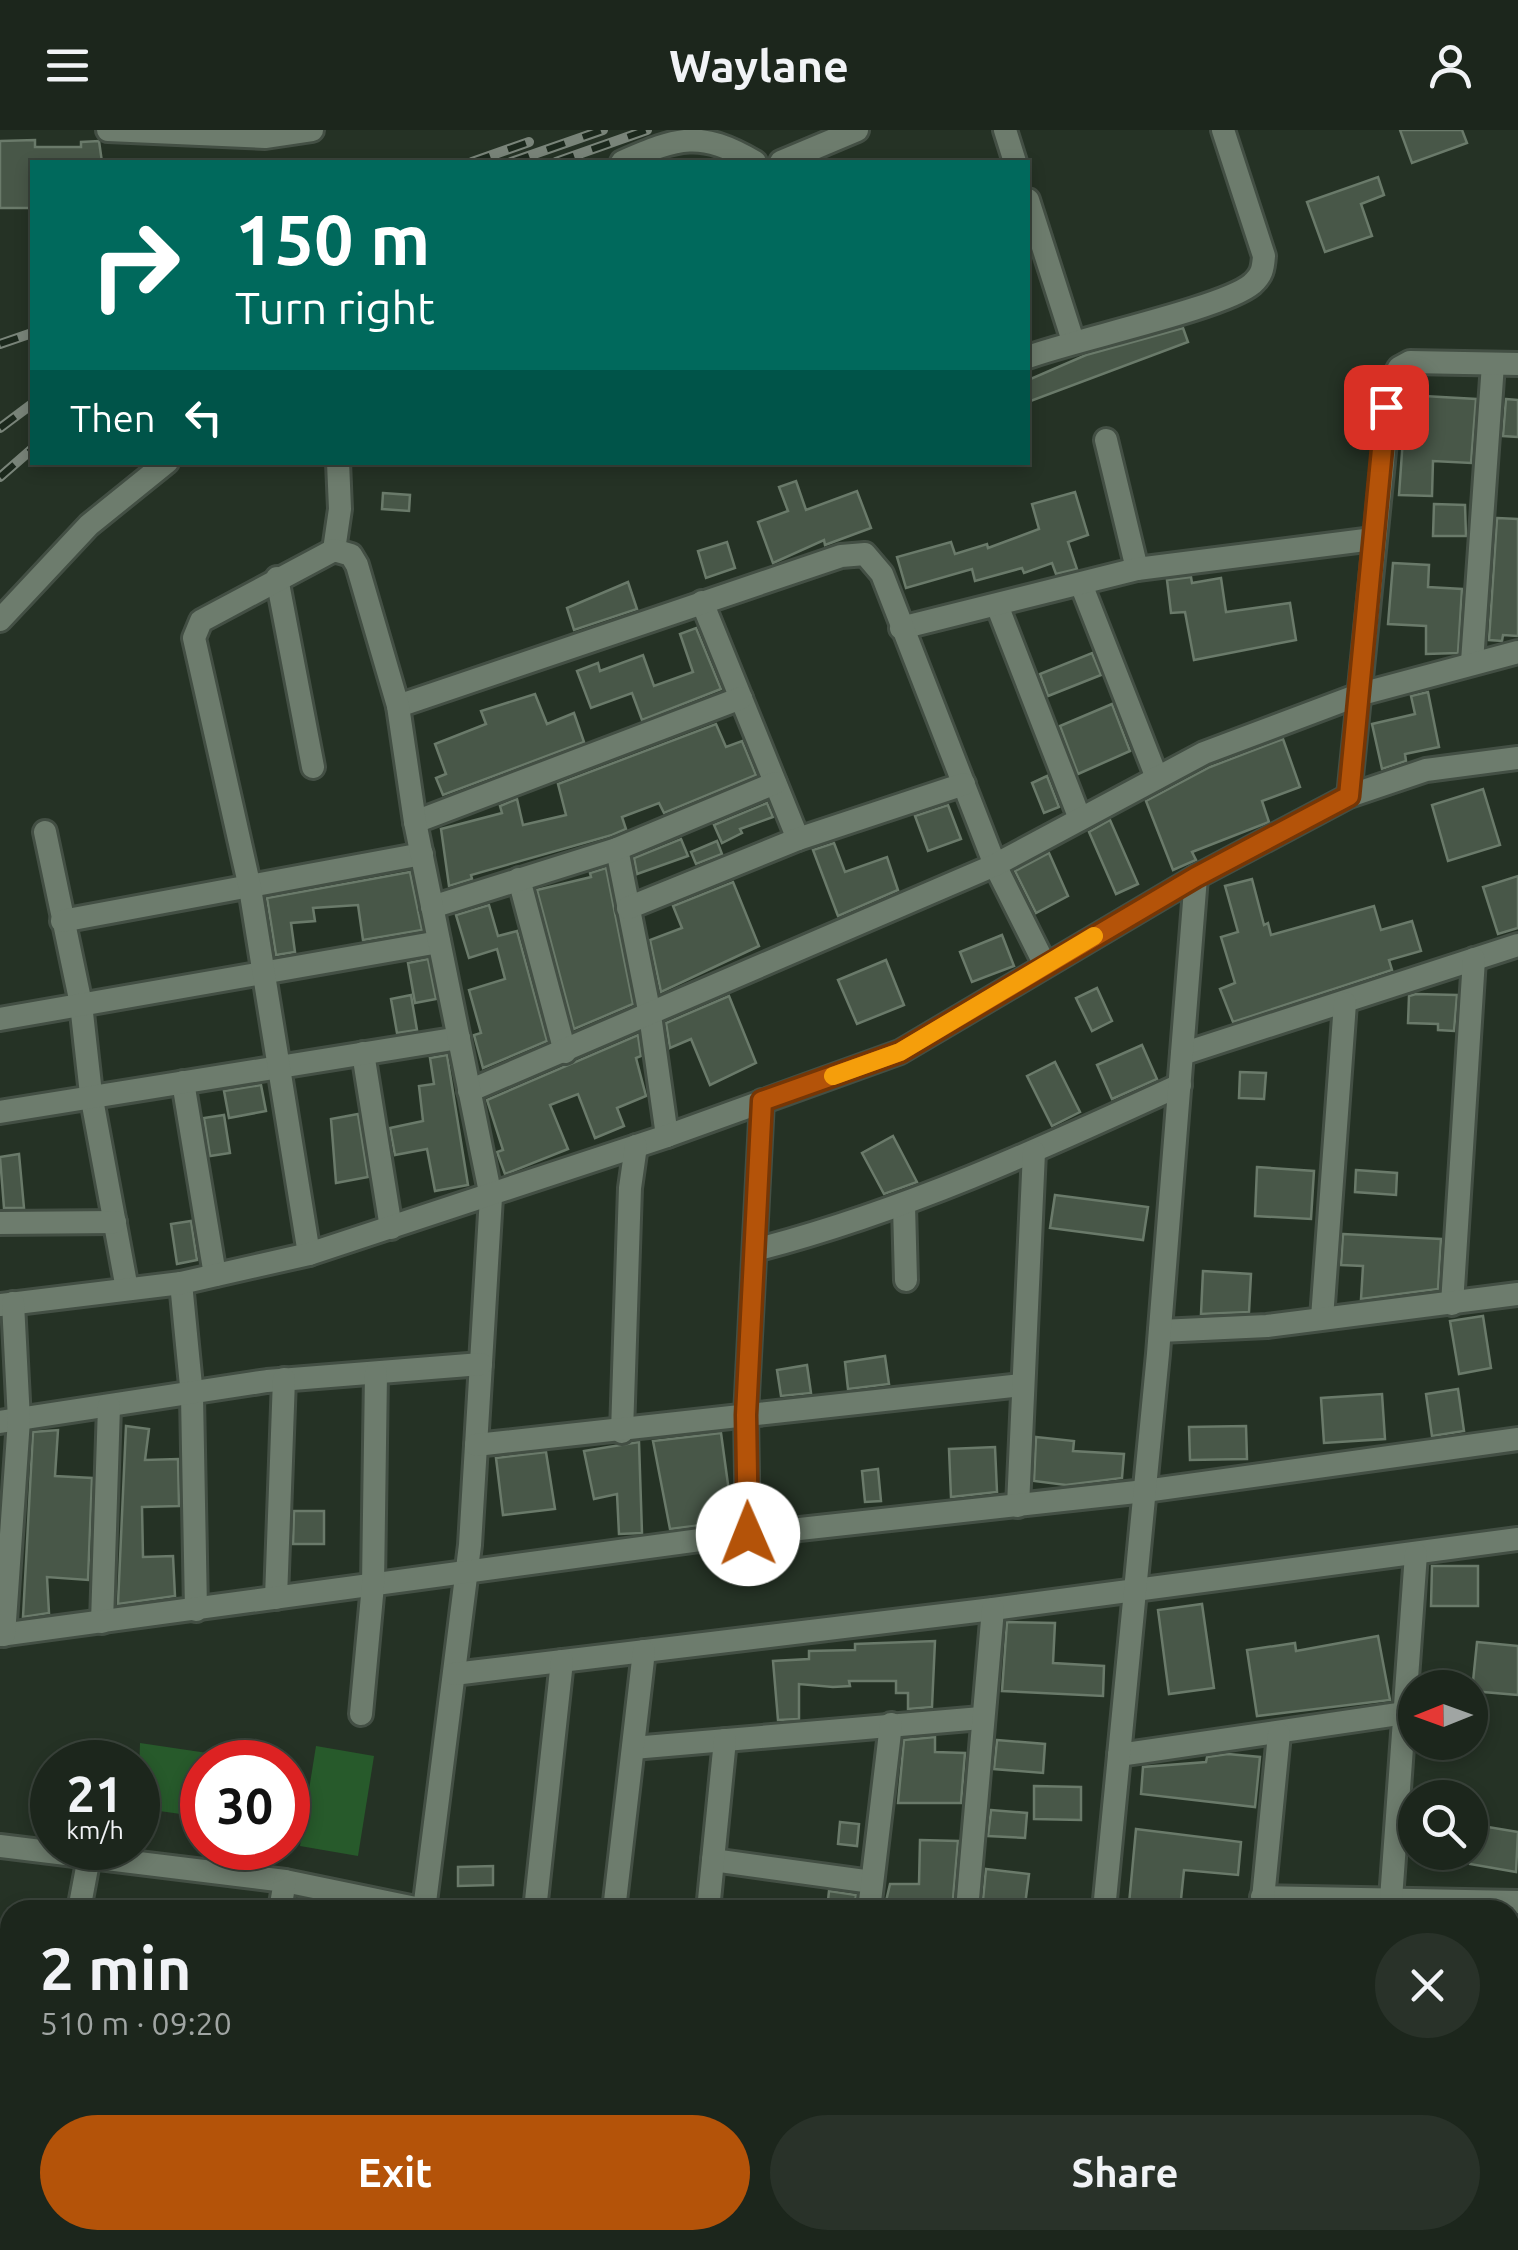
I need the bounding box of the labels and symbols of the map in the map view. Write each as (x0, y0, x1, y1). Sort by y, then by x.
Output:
pin (1344, 365, 1429, 450)
position arrow (696, 1482, 800, 1586)
north arrow (1398, 1670, 1488, 1760)
speed limit sign: 30 (180, 1740, 310, 1870)

